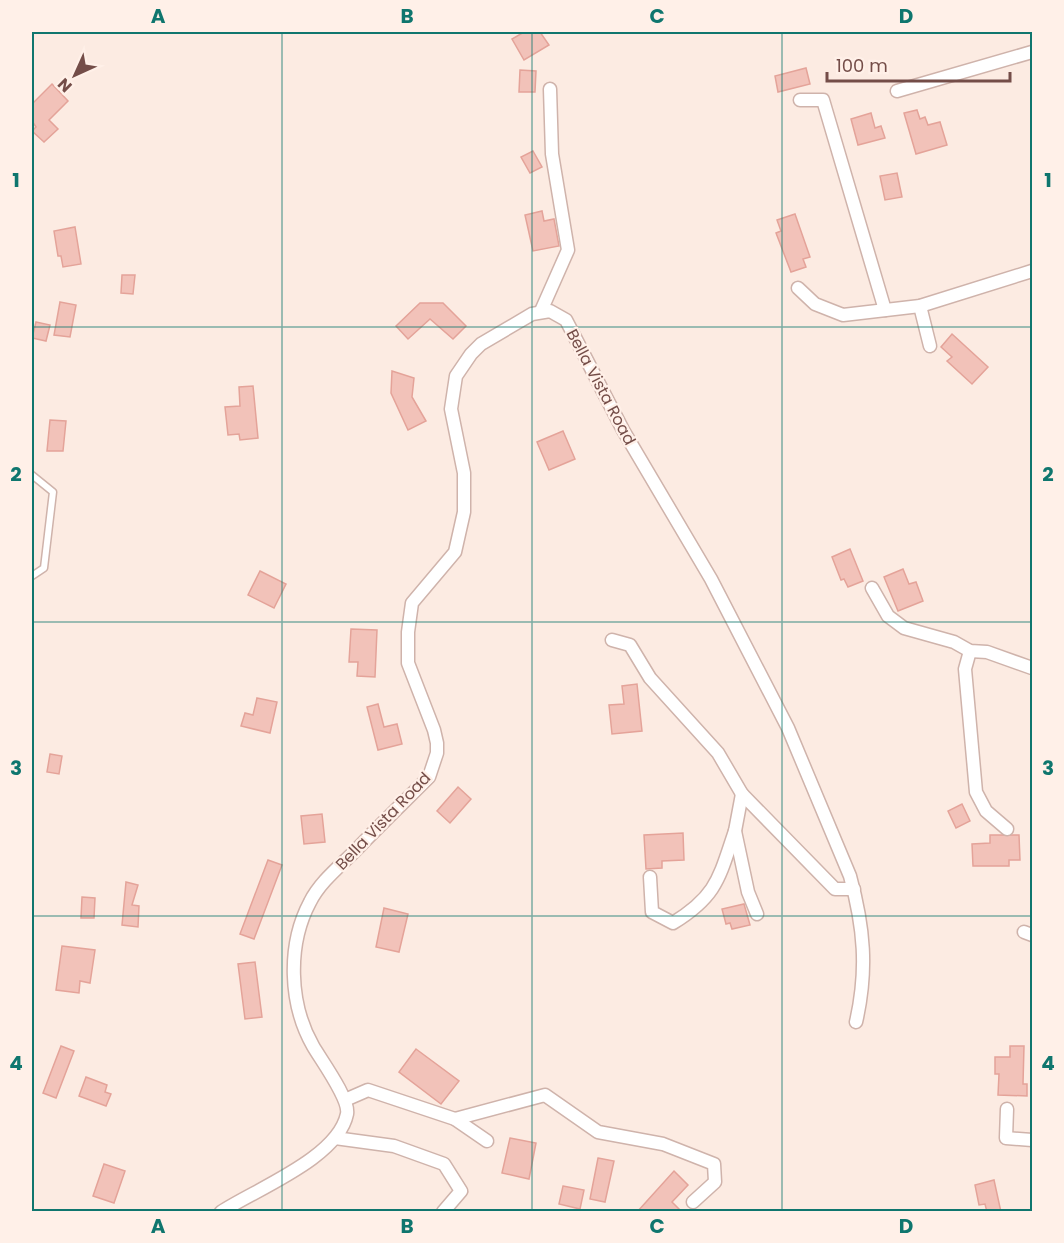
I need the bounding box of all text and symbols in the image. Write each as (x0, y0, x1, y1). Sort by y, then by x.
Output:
text: A (151, 2, 166, 30)
text: B (400, 2, 414, 30)
text: C (649, 2, 665, 30)
text: D (899, 2, 913, 30)
north arrow (45, 45, 105, 105)
scale bar (827, 45, 1010, 83)
text: 100 m (836, 53, 888, 78)
text: N (52, 73, 77, 98)
text: 1 (12, 166, 20, 194)
text: 1 (1044, 166, 1052, 194)
street label: Bella Vista Road (561, 325, 641, 449)
text: 2 (10, 460, 22, 488)
text: 2 (1042, 460, 1054, 488)
text: 3 (10, 754, 22, 782)
text: 3 (1042, 754, 1054, 782)
street label: Bella Vista Road (330, 767, 436, 875)
text: 4 (9, 1049, 23, 1077)
text: 4 (1041, 1049, 1055, 1077)
text: A (151, 1212, 166, 1240)
text: B (400, 1212, 414, 1240)
text: C (649, 1212, 665, 1240)
text: D (899, 1212, 913, 1240)

